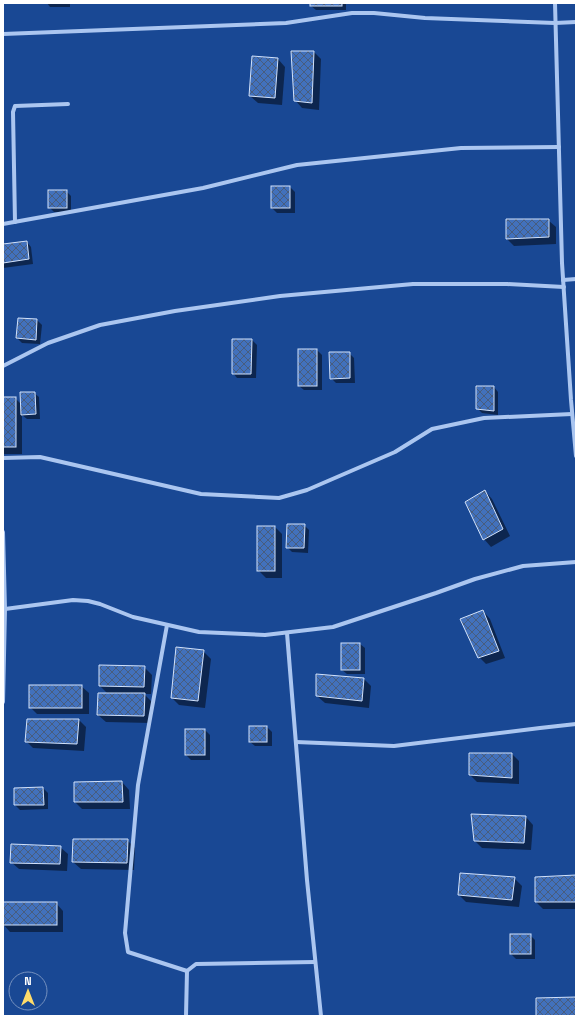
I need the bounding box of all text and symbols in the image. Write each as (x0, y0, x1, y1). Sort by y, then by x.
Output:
north arrow (8, 971, 48, 1011)
text: N (24, 974, 32, 988)

